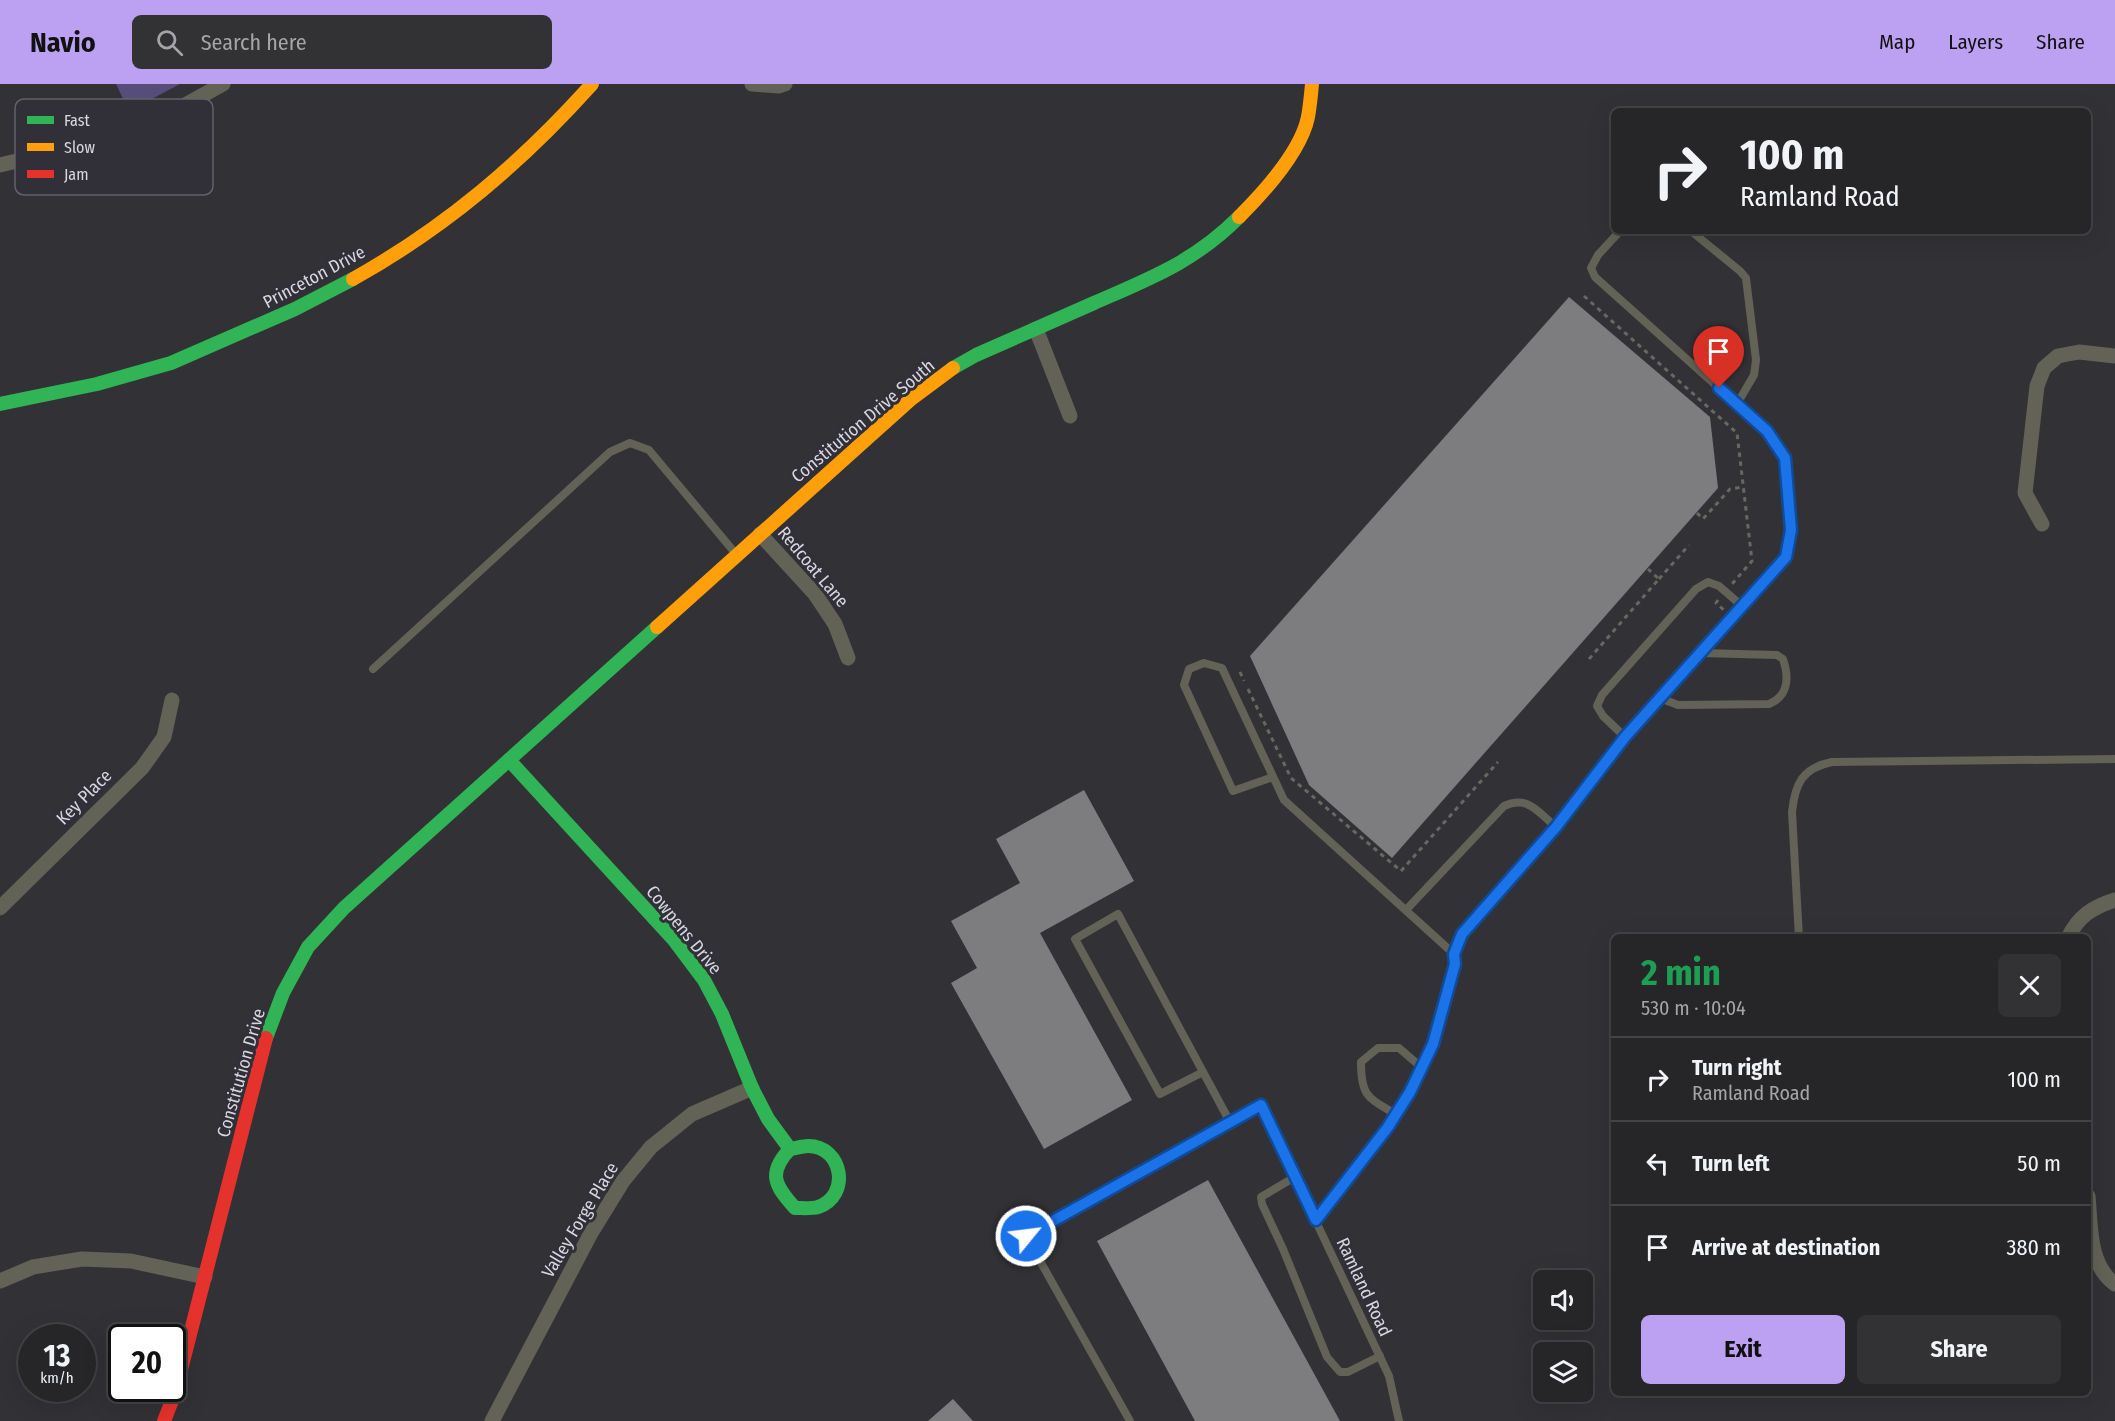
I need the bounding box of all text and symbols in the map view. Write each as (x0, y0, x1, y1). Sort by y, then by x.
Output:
search box (132, 15, 552, 69)
text: Navio (30, 26, 96, 59)
icon: search (153, 26, 186, 59)
text: Search here (201, 29, 307, 56)
text: Map (1879, 29, 1915, 55)
text: Layers (1948, 29, 2003, 55)
text: Share (2036, 29, 2085, 55)
legend (15, 99, 213, 195)
text: Fast (64, 111, 91, 130)
text: 100 m (1740, 130, 1844, 180)
icon: right (1641, 132, 1719, 210)
text: Slow (64, 138, 95, 157)
text: Jam (64, 165, 89, 184)
text: Ramland Road (1740, 181, 1900, 213)
street label: Princeton Drive (259, 241, 369, 313)
pin (1693, 326, 1744, 388)
icon: arrive (1702, 335, 1735, 368)
street label: Constitution Drive South (787, 355, 939, 487)
street label: Redcoat Lane (773, 522, 853, 612)
street label: Key Place (52, 765, 116, 829)
street label: Cowpens Drive (641, 881, 727, 979)
text: 2 min (1641, 951, 1721, 995)
button: close (1998, 954, 2061, 1017)
text: 530 m · 10:04 (1641, 996, 1746, 1020)
street label: Constitution Drive (212, 1006, 270, 1140)
text: Turn right (1692, 1054, 1781, 1081)
icon: right (1641, 1063, 1674, 1096)
text: 100 m (2007, 1066, 2061, 1093)
text: Ramland Road (1692, 1081, 1810, 1105)
icon: left (1641, 1147, 1674, 1180)
text: Turn left (1692, 1150, 1770, 1177)
text: 50 m (2017, 1150, 2061, 1177)
street label: Valley Forge Place (537, 1158, 623, 1282)
position arrow (994, 1204, 1058, 1268)
icon: arrive (1641, 1231, 1674, 1264)
street label: Ramland Road (1332, 1234, 1396, 1340)
text: Arrive at destination (1692, 1234, 1880, 1261)
text: 380 m (2007, 1234, 2061, 1261)
map controls (1533, 1270, 1593, 1402)
button: sound (1533, 1270, 1593, 1330)
button: Exit (1641, 1315, 1845, 1384)
button: Share (1857, 1315, 2061, 1384)
speed limit sign: 20 (108, 1324, 186, 1402)
text: 13 (44, 1338, 70, 1374)
button: layers (1533, 1342, 1593, 1402)
text: km/h (40, 1369, 74, 1387)

